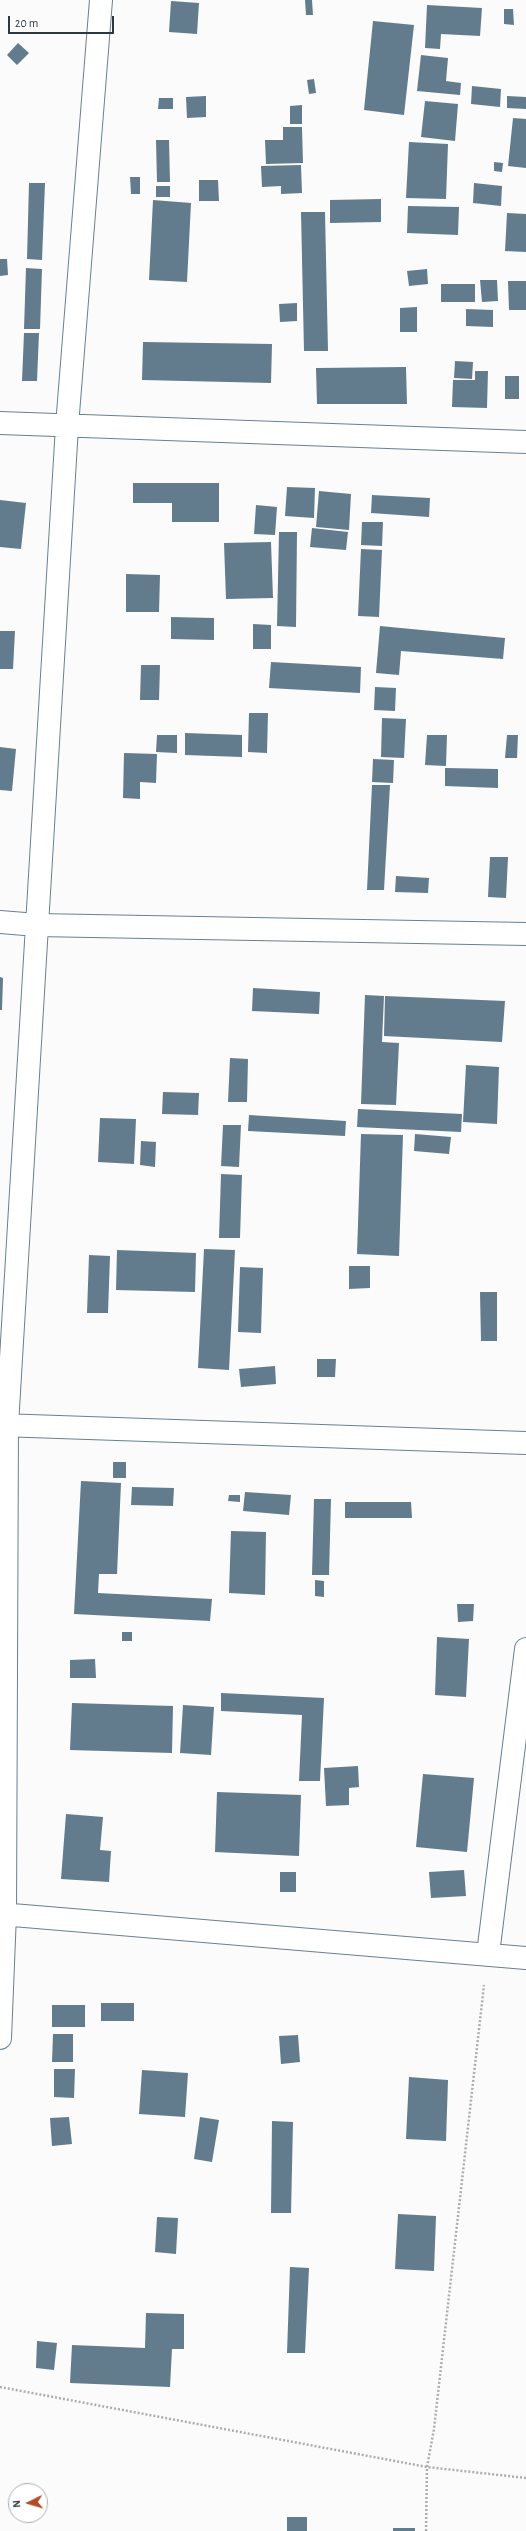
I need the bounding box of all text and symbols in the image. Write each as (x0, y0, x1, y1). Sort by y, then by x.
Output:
scale bar (10, 8, 116, 34)
text: 20 m (15, 17, 38, 29)
north arrow (8, 2483, 48, 2523)
text: N (11, 2500, 22, 2508)

